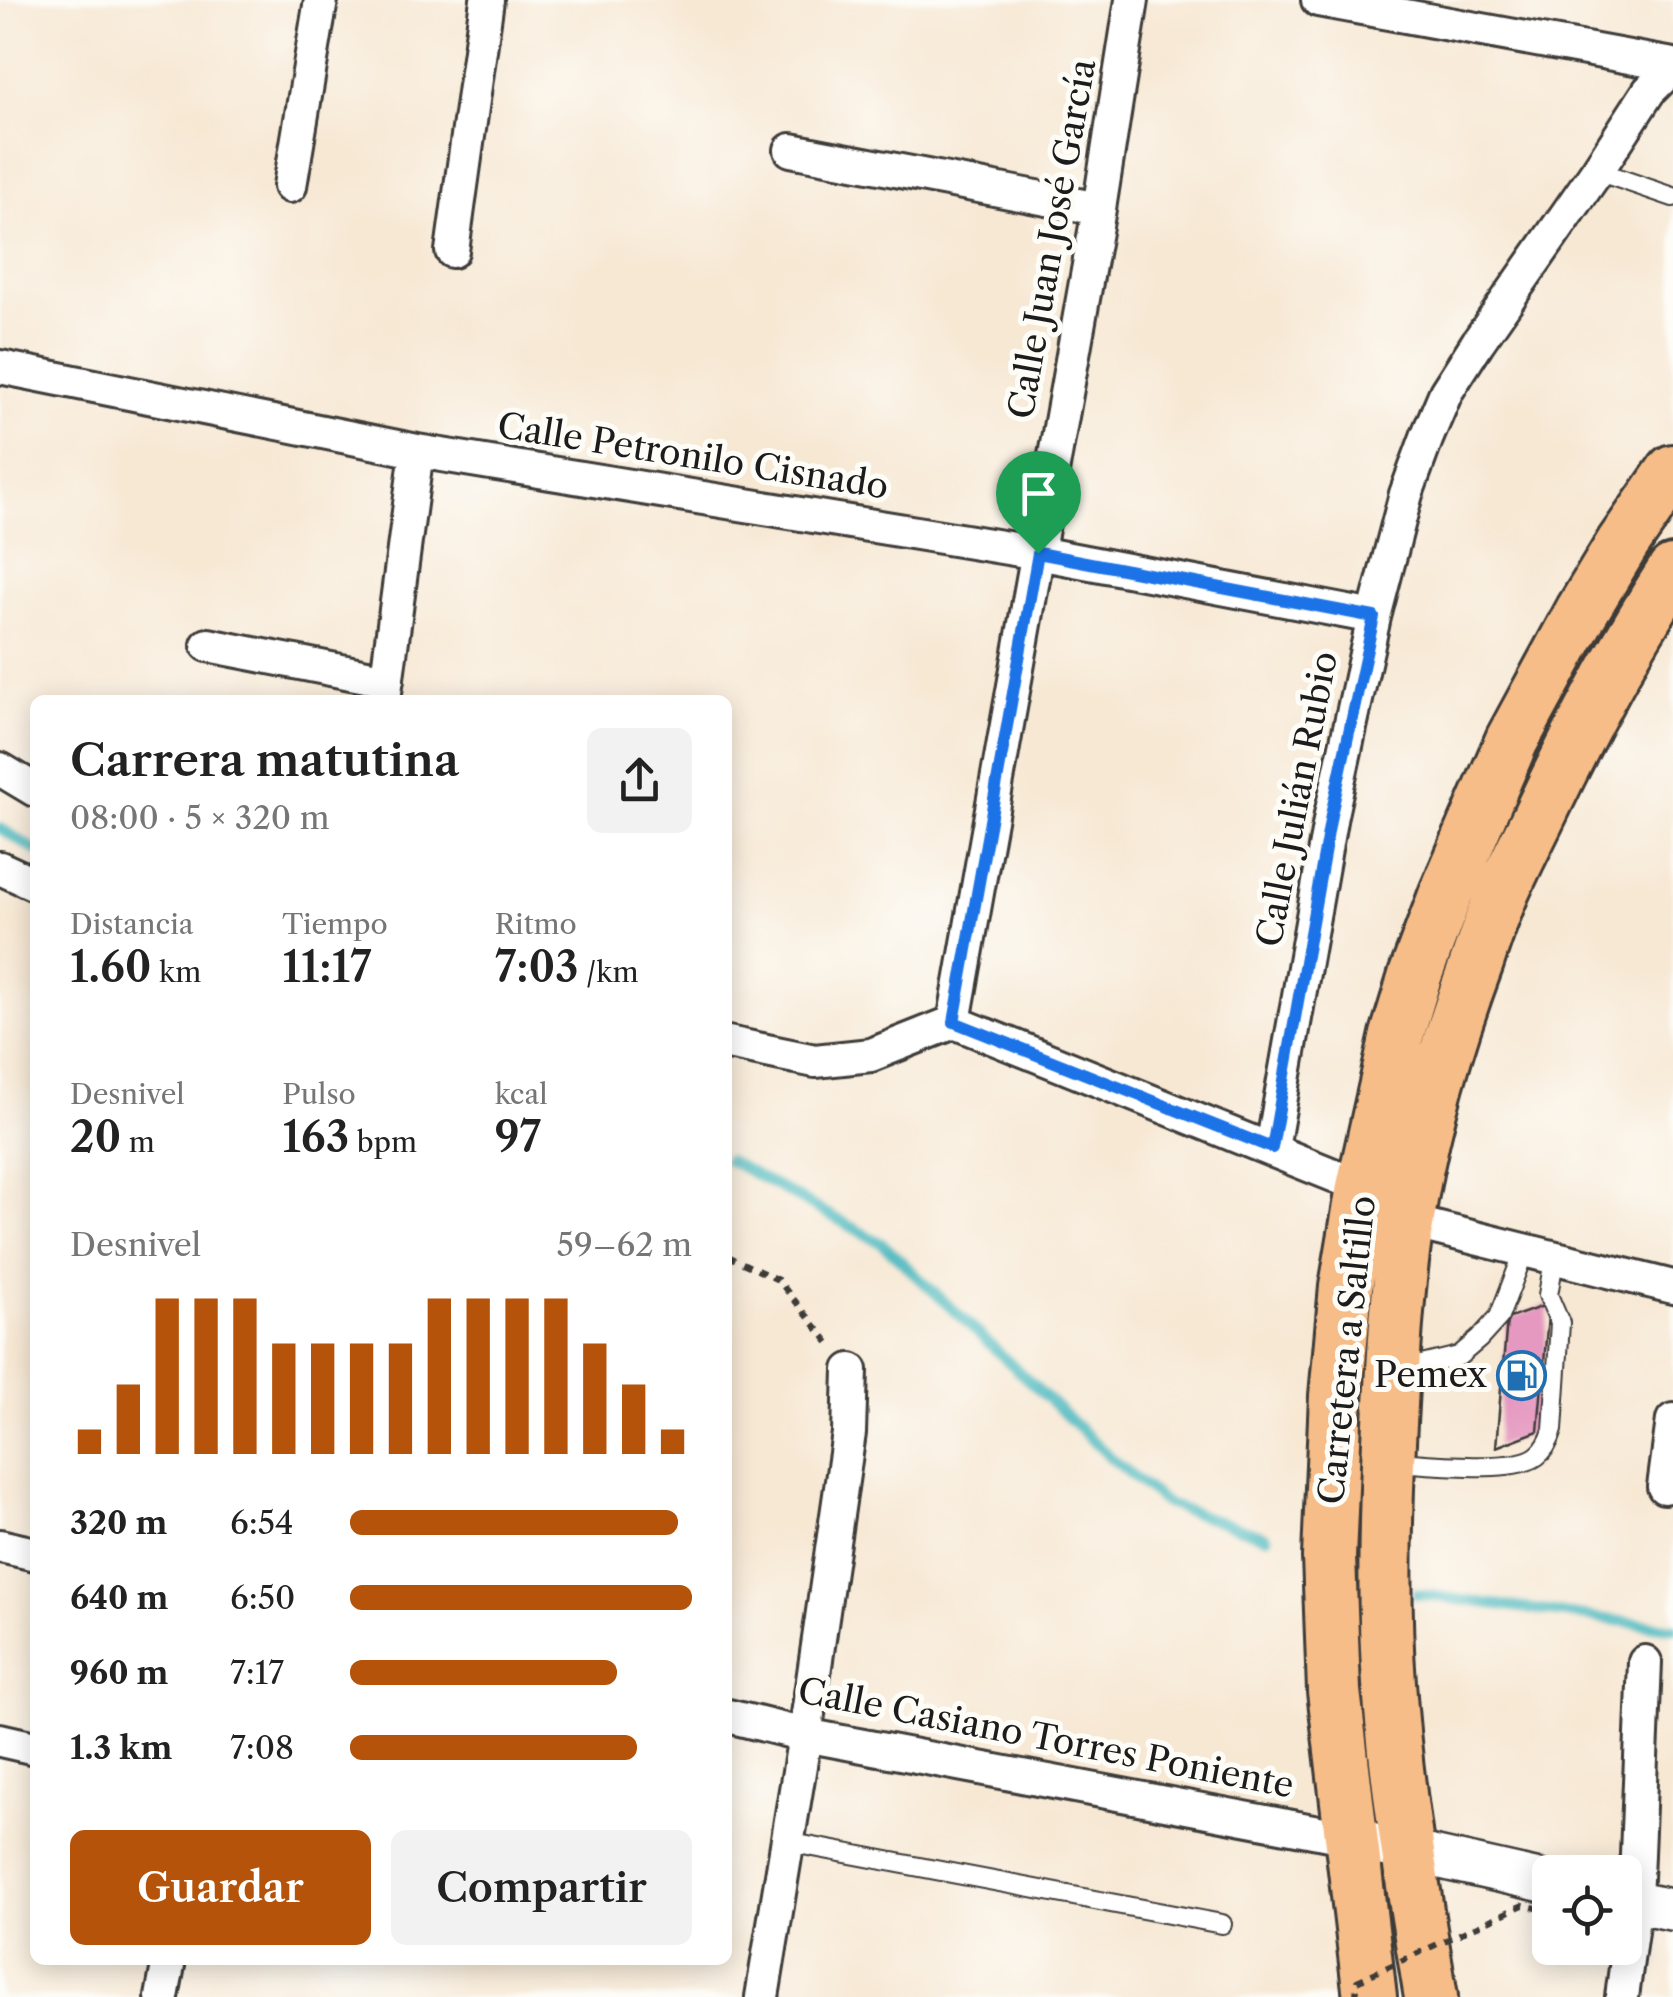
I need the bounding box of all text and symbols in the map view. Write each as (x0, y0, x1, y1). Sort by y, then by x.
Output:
street label: Calle Juan José García (999, 55, 1104, 422)
street label: Calle Petronilo Cisnado (495, 403, 891, 508)
pin (996, 451, 1081, 554)
icon: arrive (1011, 466, 1066, 521)
street label: Calle Julián Rubio (1247, 648, 1346, 950)
button: share (587, 728, 692, 833)
text: Carrera matutina (70, 732, 459, 788)
text: 08:00 · 5 × 320 m (70, 798, 329, 837)
text: Distancia (70, 907, 193, 941)
text: Tiempo (282, 907, 388, 941)
text: Ritmo (495, 907, 577, 941)
text: 1.60 (70, 941, 152, 993)
text: 11:17 (282, 941, 372, 993)
text: 7:03 (495, 941, 579, 993)
text: km (152, 955, 201, 989)
text: /km (579, 955, 638, 989)
text: Desnivel (70, 1077, 185, 1111)
text: Pulso (282, 1077, 356, 1111)
text: kcal (495, 1077, 548, 1111)
text: 20 (70, 1111, 121, 1163)
text: 163 (282, 1111, 349, 1163)
text: 97 (495, 1111, 541, 1163)
text: m (121, 1125, 155, 1159)
text: bpm (349, 1125, 417, 1159)
street label: Carretera a Saltillo (1309, 1193, 1384, 1506)
text: Desnivel (70, 1225, 201, 1264)
text: 59–62 m (557, 1225, 692, 1264)
fuel station icon: Pemex (1496, 1349, 1548, 1401)
place label: Pemex (1374, 1353, 1488, 1396)
text: 320 m (70, 1503, 167, 1542)
text: 6:54 (230, 1503, 294, 1542)
text: 640 m (70, 1578, 168, 1617)
text: 6:50 (230, 1578, 295, 1617)
text: 960 m (70, 1653, 169, 1692)
text: 7:17 (230, 1653, 284, 1692)
street label: Calle Casiano Torres Poniente (795, 1668, 1298, 1807)
text: 1.3 km (70, 1728, 172, 1767)
text: 7:08 (230, 1728, 294, 1767)
button: Guardar (70, 1830, 371, 1945)
button: Compartir (391, 1830, 692, 1945)
map controls (1532, 1855, 1642, 1965)
button: locate (1532, 1855, 1642, 1965)

